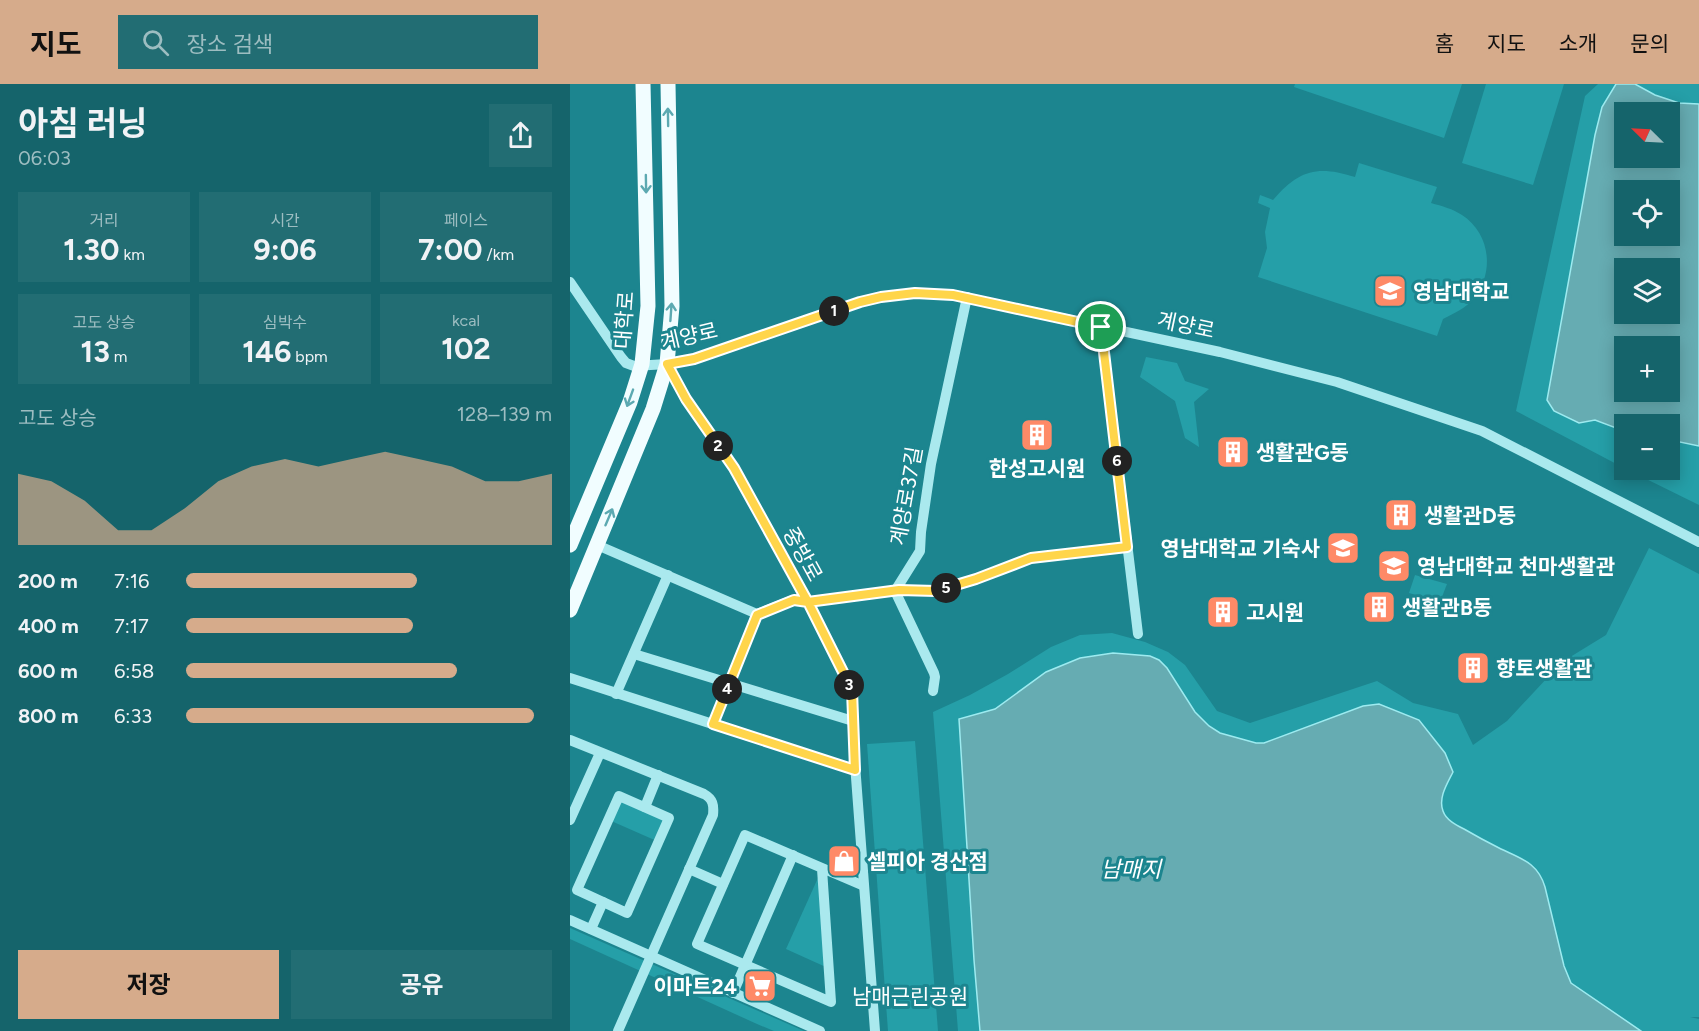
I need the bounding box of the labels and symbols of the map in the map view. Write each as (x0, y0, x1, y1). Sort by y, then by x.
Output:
north arrow (1614, 102, 1680, 168)
one-way arrow (663, 107, 674, 127)
one-way arrow (640, 174, 652, 194)
school or university icon: 영남대학교 (1372, 273, 1408, 309)
place label: 영남대학교 (1413, 279, 1510, 304)
street label: 대학로 (610, 290, 638, 350)
pin: 1 (819, 296, 849, 326)
pin (1075, 301, 1126, 352)
one-way arrow (666, 302, 677, 322)
street label: 계양로 (1155, 307, 1217, 343)
street label: 계양로 (658, 317, 720, 355)
one-way arrow (624, 388, 635, 407)
building icon: 한성고시원 (1019, 417, 1055, 453)
pin: 2 (703, 431, 733, 461)
building icon: 생활관G동 (1215, 434, 1251, 470)
place label: 생활관G동 (1256, 440, 1349, 465)
street label: 계양로37길 (885, 445, 927, 547)
pin: 6 (1102, 446, 1132, 476)
place label: 한성고시원 (989, 456, 1085, 481)
building icon: 생활관D동 (1383, 497, 1419, 533)
place label: 생활관D동 (1424, 503, 1516, 528)
one-way arrow (604, 508, 615, 526)
street label: 중방로 (778, 523, 828, 585)
school or university icon: 영남대학교 기숙사 (1325, 530, 1361, 566)
place label: 영남대학교 기숙사 (1160, 536, 1320, 561)
school or university icon: 영남대학교 천마생활관 (1376, 548, 1412, 584)
place label: 영남대학교 천마생활관 (1417, 554, 1615, 579)
pin: 5 (931, 573, 961, 603)
building icon: 생활관B동 (1361, 589, 1397, 625)
building icon: 고시원 (1205, 594, 1241, 630)
place label: 생활관B동 (1402, 595, 1492, 620)
place label: 고시원 (1246, 600, 1304, 625)
building icon: 향토생활관 (1455, 650, 1491, 686)
place label: 향토생활관 (1496, 656, 1593, 681)
pin: 3 (834, 670, 864, 700)
pin: 4 (712, 674, 742, 704)
shop icon: 셀피아 경산점 (826, 843, 862, 879)
place label: 셀피아 경산점 (867, 849, 988, 874)
water label: 남매지 (1101, 856, 1163, 883)
supermarket icon: 이마트24 (742, 968, 778, 1004)
place label: 이마트24 (654, 974, 737, 999)
park label: 남매근린공원 (852, 984, 968, 1009)

